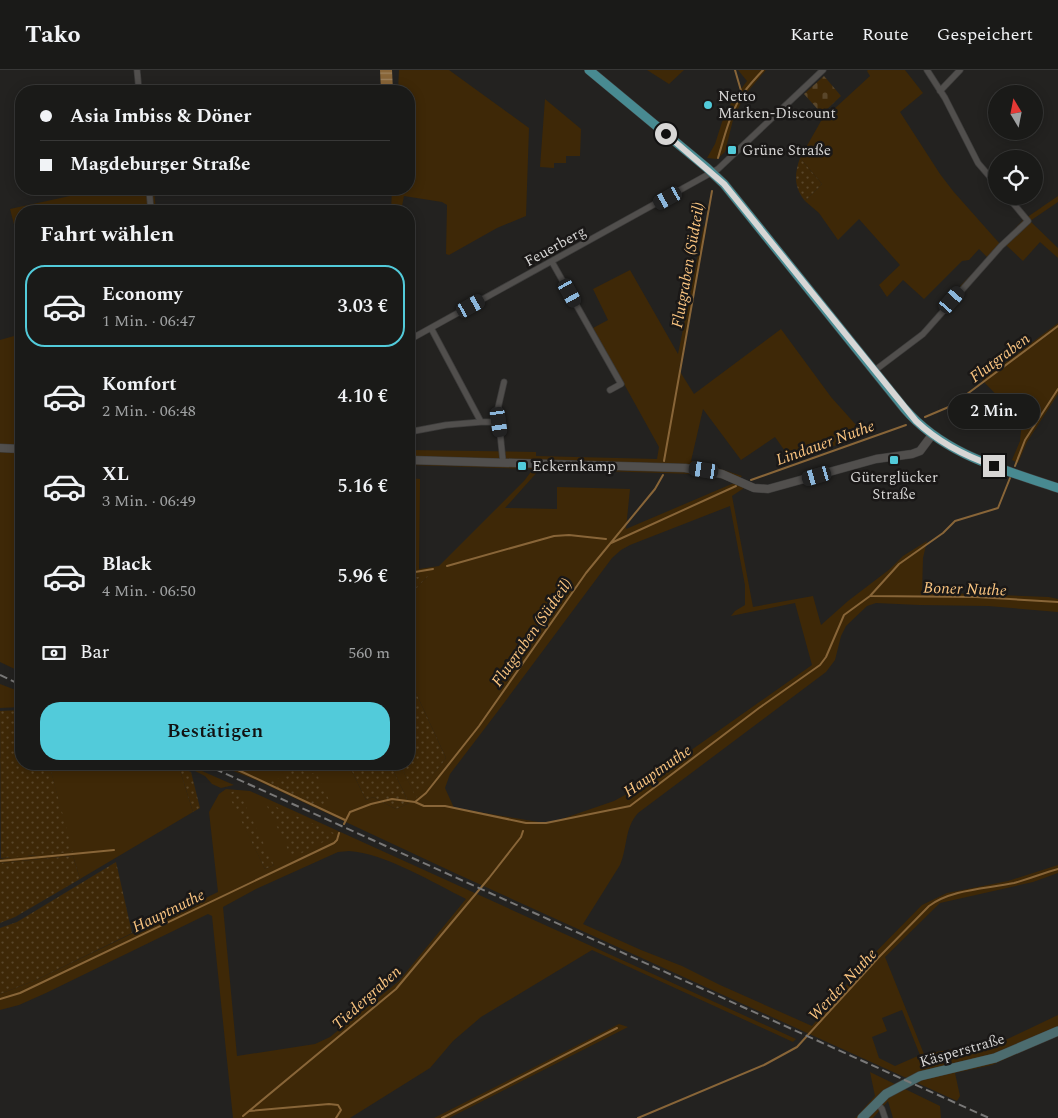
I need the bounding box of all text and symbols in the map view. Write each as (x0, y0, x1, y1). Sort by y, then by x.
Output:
text: Tako (25, 17, 81, 53)
text: Karte (790, 21, 834, 48)
text: Route (862, 21, 909, 48)
text: Gespeichert (937, 21, 1033, 48)
place label: Netto Marken-Discount (718, 85, 836, 125)
north arrow (988, 85, 1042, 140)
map controls (988, 85, 1043, 205)
marker: Netto Marken-Discount (702, 99, 714, 111)
text: Asia Imbiss & Döner (70, 102, 251, 131)
route start (655, 123, 677, 145)
place label: Grüne Straße (742, 139, 831, 162)
marker: Grüne Straße (726, 144, 738, 156)
text: Magdeburger Straße (70, 150, 250, 179)
button: locate (988, 150, 1043, 205)
car (651, 184, 684, 212)
water label: Flutgraben (Südteil) (665, 200, 711, 330)
text: Fahrt wählen (40, 218, 174, 251)
street label: Feuerberg (520, 220, 590, 273)
car (556, 276, 583, 310)
text: Economy (102, 280, 183, 309)
icon: car (42, 284, 87, 329)
car (936, 284, 967, 316)
text: 3.03 € (338, 292, 388, 321)
car (454, 292, 487, 320)
text: 1 Min. · 06:47 (102, 309, 196, 333)
water label: Flutgraben (964, 327, 1035, 389)
text: Komfort (102, 370, 177, 399)
icon: car (42, 374, 87, 419)
text: 4.10 € (338, 382, 388, 411)
callout: 2 Min. (948, 394, 1040, 428)
text: 2 Min. · 06:48 (102, 399, 196, 423)
text: 2 Min. (970, 399, 1018, 423)
car (489, 406, 508, 438)
water label: Lindauer Nuthe (773, 414, 878, 472)
marker: Güterglücker Straße (888, 454, 900, 466)
place label: Eckernkamp (532, 455, 616, 478)
route end (983, 455, 1005, 477)
text: XL (102, 460, 129, 489)
marker: Eckernkamp (516, 460, 528, 472)
car (688, 460, 719, 480)
icon: car (42, 464, 87, 509)
car (800, 465, 833, 487)
place label: Güterglücker Straße (850, 466, 938, 506)
text: 5.16 € (338, 472, 388, 501)
text: 3 Min. · 06:49 (102, 489, 196, 513)
text: Black (102, 550, 152, 579)
icon: car (42, 554, 87, 599)
text: 5.96 € (338, 562, 388, 591)
water label: Flutgraben (Südteil) (485, 573, 578, 692)
water label: Boner Nuthe (923, 576, 1007, 602)
text: 4 Min. · 06:50 (102, 579, 196, 603)
text: Bar (80, 638, 109, 667)
icon: cash (40, 639, 68, 667)
text: 560 m (348, 641, 390, 665)
button: Bestätigen (40, 702, 390, 760)
water label: Hauptnuthe (619, 738, 697, 803)
water label: Hauptnuthe (128, 883, 209, 939)
water label: Werder Nuthe (803, 943, 883, 1026)
water label: Tiedergraben (327, 960, 407, 1036)
street label: Käsperstraße (917, 1027, 1007, 1074)

